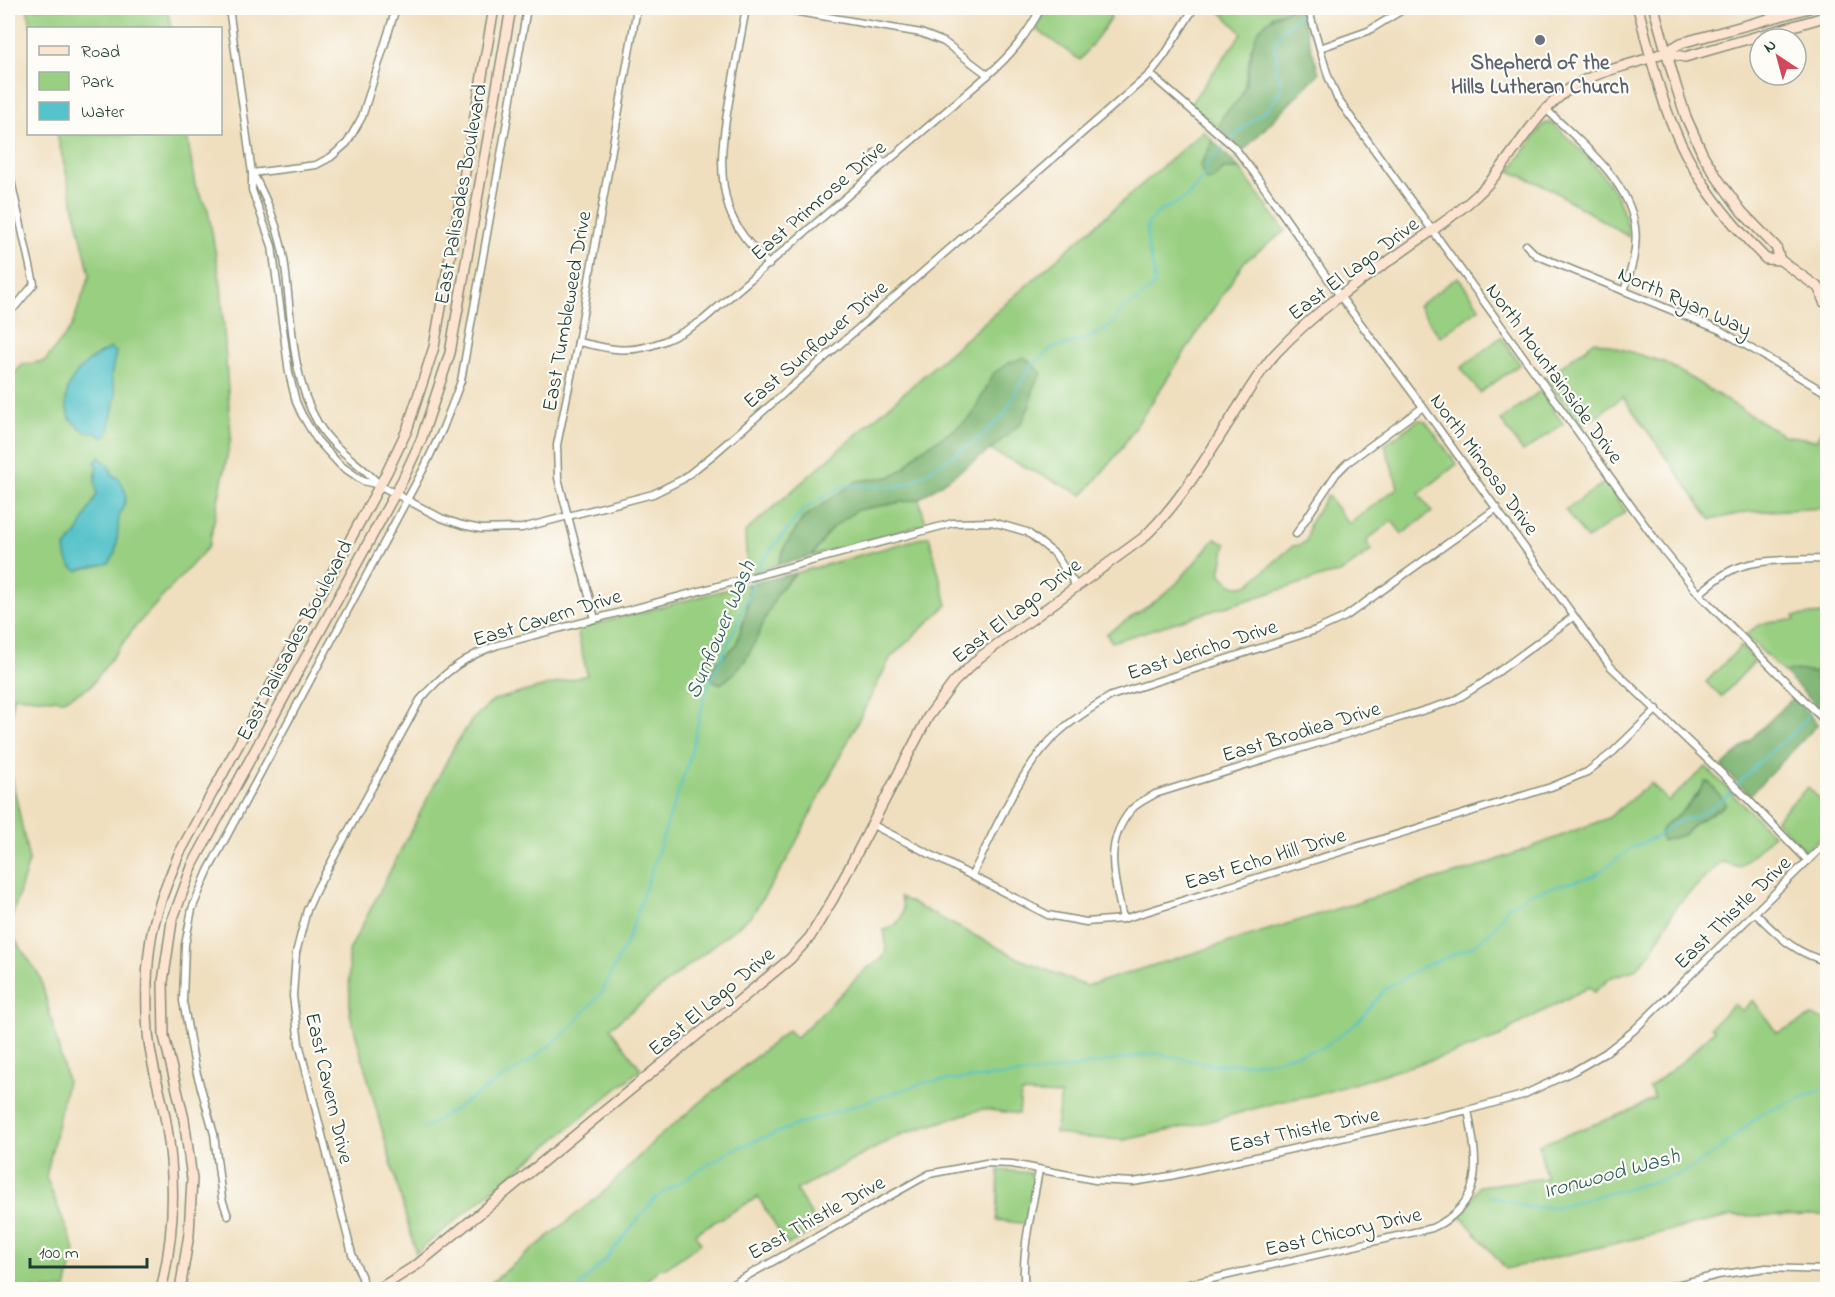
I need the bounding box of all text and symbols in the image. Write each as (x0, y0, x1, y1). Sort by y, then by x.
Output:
legend (27, 27, 222, 135)
north arrow (1748, 27, 1808, 87)
marker: Shepherd of the Hills Lutheran Church (1533, 33, 1547, 47)
text: N (1759, 33, 1782, 59)
text: Road (81, 40, 120, 66)
place label: Shepherd of the Hills Lutheran Church (1451, 49, 1629, 103)
text: Park (81, 70, 114, 96)
street label: East Palisades Boulevard (428, 82, 496, 307)
text: Water (81, 100, 125, 126)
street label: East Primrose Drive (745, 134, 894, 269)
street label: East Tumbleweed Drive (536, 208, 600, 414)
street label: East El Lago Drive (1282, 210, 1428, 330)
street label: North Ryan Way (1612, 260, 1756, 348)
street label: East Sunflower Drive (737, 274, 896, 417)
street label: North Mountainside Drive (1477, 278, 1630, 471)
street label: North Mimosa Drive (1422, 388, 1545, 543)
street label: East Palisades Boulevard (230, 535, 362, 747)
street label: East El Lago Drive (946, 551, 1090, 673)
water label: Sunflower Wash (678, 556, 765, 704)
street label: East Cavern Drive (470, 582, 626, 656)
street label: East Jericho Drive (1124, 612, 1282, 689)
street label: East Brodiea Drive (1219, 694, 1385, 771)
street label: East Echo Hill Drive (1181, 821, 1351, 899)
street label: East Thistle Drive (1668, 849, 1799, 977)
street label: East El Lago Drive (642, 940, 784, 1066)
street label: East Cavern Drive (296, 1010, 360, 1167)
street label: East Thistle Drive (1227, 1100, 1383, 1161)
water label: Ironwood Wash (1540, 1141, 1684, 1208)
street label: East Thistle Drive (743, 1168, 891, 1269)
street label: East Chicory Drive (1262, 1200, 1426, 1267)
scale bar (30, 1231, 147, 1269)
text: 100 m (39, 1241, 79, 1267)

